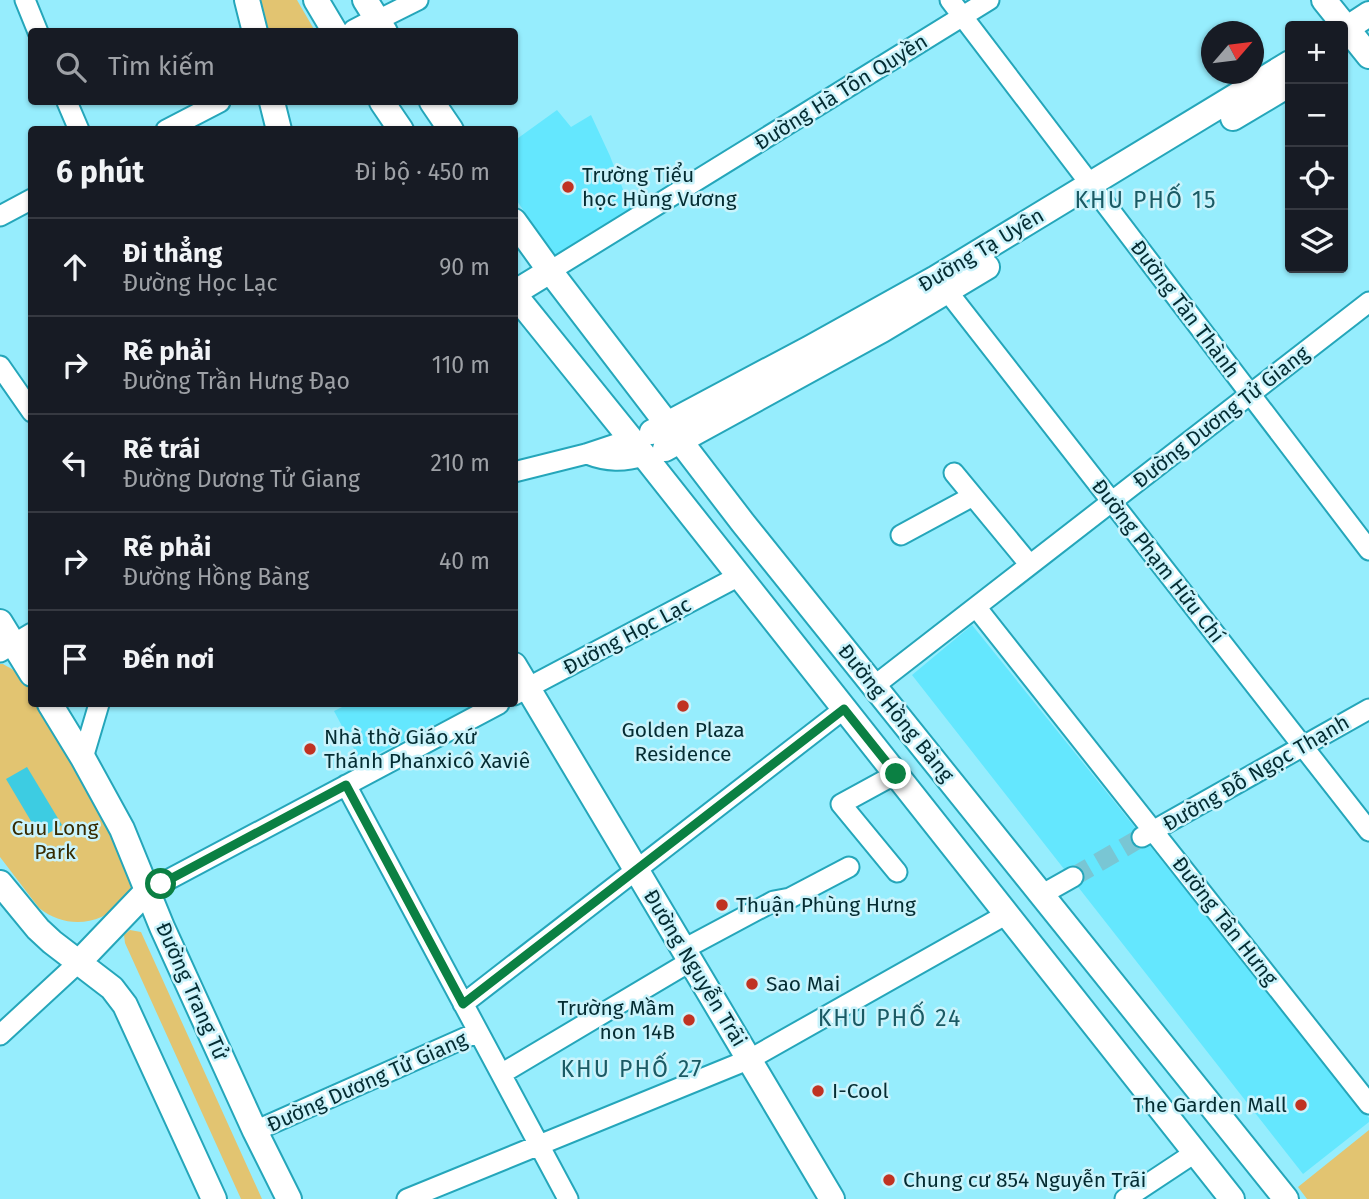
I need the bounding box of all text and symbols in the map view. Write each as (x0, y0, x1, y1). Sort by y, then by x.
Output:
north arrow (1201, 21, 1264, 84)
map controls (1285, 21, 1348, 273)
button: + (1285, 21, 1348, 84)
search box (28, 28, 518, 105)
street label: Đường Hà Tôn Quyền (750, 28, 932, 156)
icon: search (52, 48, 90, 86)
text: Tìm kiếm (108, 51, 215, 82)
button: − (1285, 84, 1348, 147)
button: locate (1285, 147, 1348, 210)
text: 6 phút (56, 154, 144, 190)
text: Đi bộ · 450 m (355, 158, 490, 186)
place label: Trường Tiểu học Hùng Vương (582, 161, 737, 212)
marker: Trường Tiểu học Hùng Vương (560, 179, 576, 195)
district label: KHU PHỐ 15 (1074, 182, 1218, 214)
street label: Đường Tạ Uyên (913, 202, 1049, 298)
button: layers (1285, 210, 1348, 273)
street label: Đường Tân Thành (1125, 235, 1245, 383)
text: Đi thẳng (123, 238, 222, 269)
icon: ahead (56, 248, 94, 286)
text: 90 m (439, 253, 490, 281)
text: Đường Học Lạc (123, 269, 278, 297)
text: Rẽ phải (123, 336, 211, 367)
street label: Đường Dương Tử Giang (1128, 340, 1314, 494)
icon: right (56, 346, 94, 384)
text: 110 m (432, 351, 490, 379)
text: Đường Trần Hưng Đạo (123, 367, 350, 395)
text: Rẽ trái (123, 434, 200, 465)
icon: left (56, 444, 94, 482)
text: 210 m (431, 449, 490, 477)
text: Đường Dương Tử Giang (123, 465, 360, 493)
street label: Đường Phạm Hữu Chí (1086, 474, 1230, 648)
text: Rẽ phải (123, 532, 211, 563)
icon: right (56, 542, 94, 580)
text: 40 m (439, 547, 490, 575)
text: Đường Hồng Bàng (123, 563, 309, 591)
street label: Đường Học Lạc (559, 591, 695, 681)
street label: Đường Hồng Bàng (832, 639, 960, 787)
icon: arrive (56, 640, 94, 678)
text: Đến nơi (123, 644, 214, 675)
marker: Golden Plaza Residence (675, 698, 691, 714)
street label: Đường Đỗ Ngọc Thạnh (1158, 709, 1354, 837)
place label: Golden Plaza Residence (621, 717, 745, 767)
place label: Nhà thờ Giáo xứ Thánh Phanxicô Xaviê (324, 724, 530, 774)
marker: Nhà thờ Giáo xứ Thánh Phanxicô Xaviê (302, 741, 318, 757)
route end (880, 758, 911, 789)
park label: Cuu Long Park (12, 815, 98, 865)
street label: Đường Tân Hưng (1167, 851, 1283, 991)
route start (145, 868, 176, 899)
street label: Đường Nguyễn Trãi (638, 885, 752, 1051)
place label: Thuận Phùng Hưng (736, 892, 916, 918)
marker: Thuận Phùng Hưng (714, 897, 730, 913)
street label: Đường Trang Tử (150, 918, 234, 1064)
place label: Sao Mai (766, 971, 840, 997)
marker: Sao Mai (744, 976, 760, 992)
place label: Trường Mầm non 14B (557, 995, 675, 1045)
district label: KHU PHỐ 24 (818, 1000, 962, 1032)
marker: Trường Mầm non 14B (681, 1012, 697, 1028)
street label: Đường Dương Tử Giang (263, 1026, 471, 1138)
district label: KHU PHỐ 27 (561, 1051, 703, 1083)
place label: I-Cool (832, 1078, 889, 1104)
marker: I-Cool (810, 1083, 826, 1099)
place label: The Garden Mall (1133, 1092, 1287, 1118)
marker: The Garden Mall (1293, 1097, 1309, 1113)
place label: Chung cư 854 Nguyễn Trãi (903, 1167, 1147, 1193)
marker: Chung cư 854 Nguyễn Trãi (881, 1172, 897, 1188)

